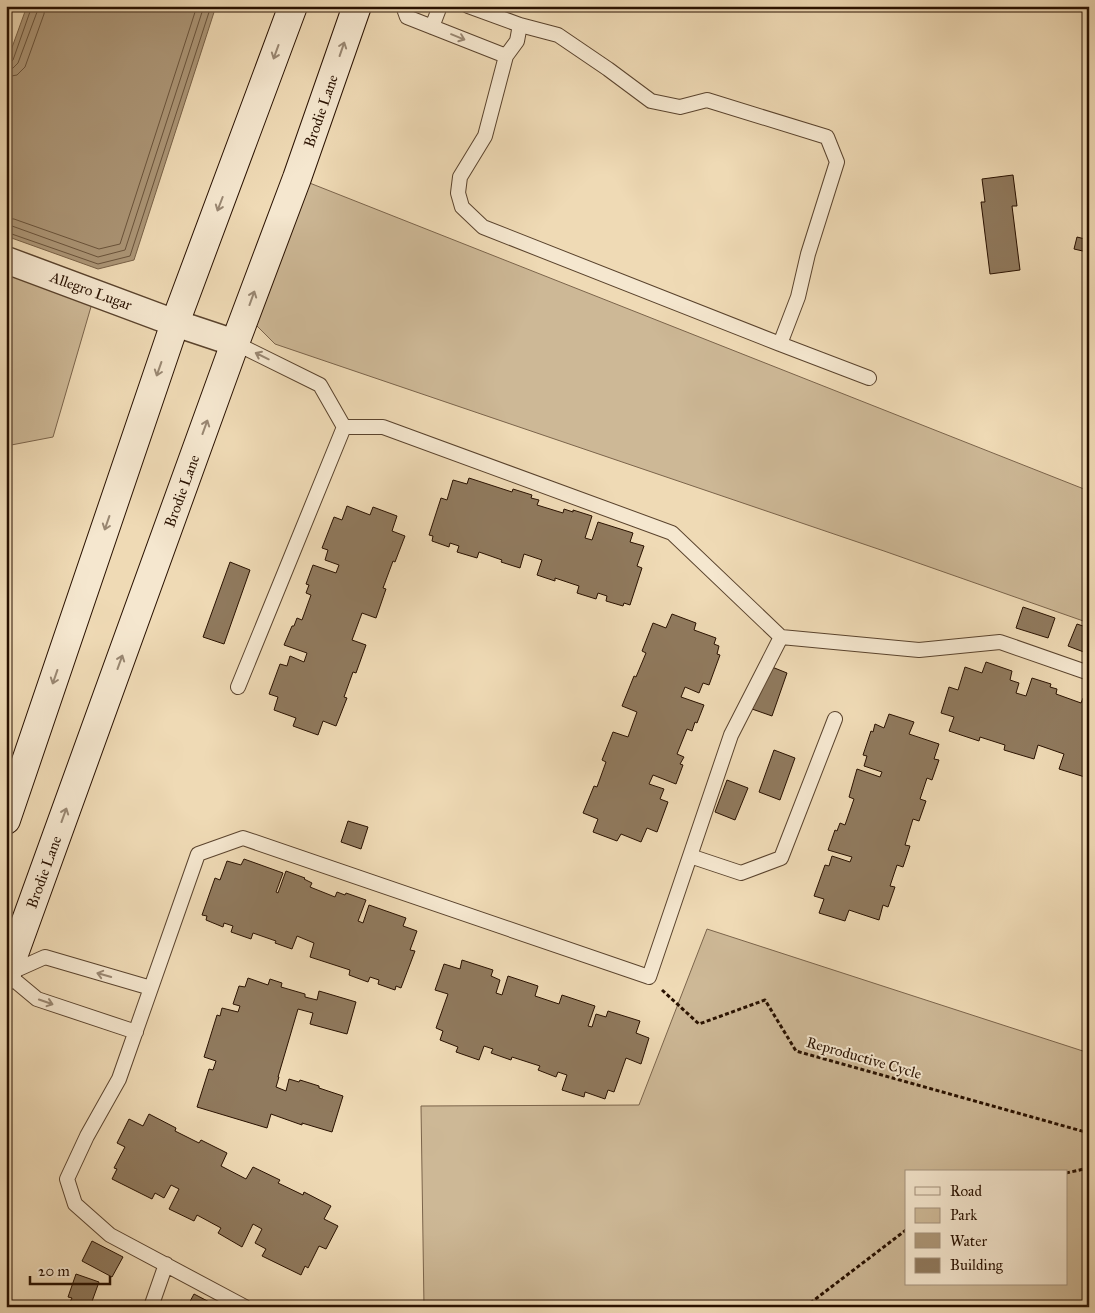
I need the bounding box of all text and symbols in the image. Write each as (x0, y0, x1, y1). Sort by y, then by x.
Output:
one-way arrow (450, 33, 465, 43)
one-way arrow (338, 42, 347, 57)
one-way arrow (271, 44, 280, 59)
street label: Brodie Lane (300, 72, 342, 150)
one-way arrow (214, 197, 223, 212)
street label: Allegro Lugar (47, 268, 135, 314)
one-way arrow (248, 291, 258, 306)
one-way arrow (255, 351, 270, 360)
one-way arrow (154, 361, 164, 377)
one-way arrow (201, 420, 210, 435)
street label: Brodie Lane (161, 452, 203, 530)
one-way arrow (102, 515, 111, 530)
one-way arrow (116, 655, 125, 670)
one-way arrow (50, 668, 59, 684)
one-way arrow (60, 808, 69, 823)
street label: Brodie Lane (23, 833, 65, 911)
one-way arrow (97, 969, 113, 979)
one-way arrow (38, 997, 54, 1007)
street label: Reproductive Cycle (804, 1033, 924, 1083)
legend (905, 1170, 1068, 1286)
text: Road (950, 1182, 982, 1200)
text: Park (950, 1206, 977, 1224)
text: Water (950, 1232, 987, 1250)
scale bar (30, 1253, 110, 1285)
text: Building (950, 1256, 1004, 1274)
text: 20 m (38, 1262, 70, 1280)

